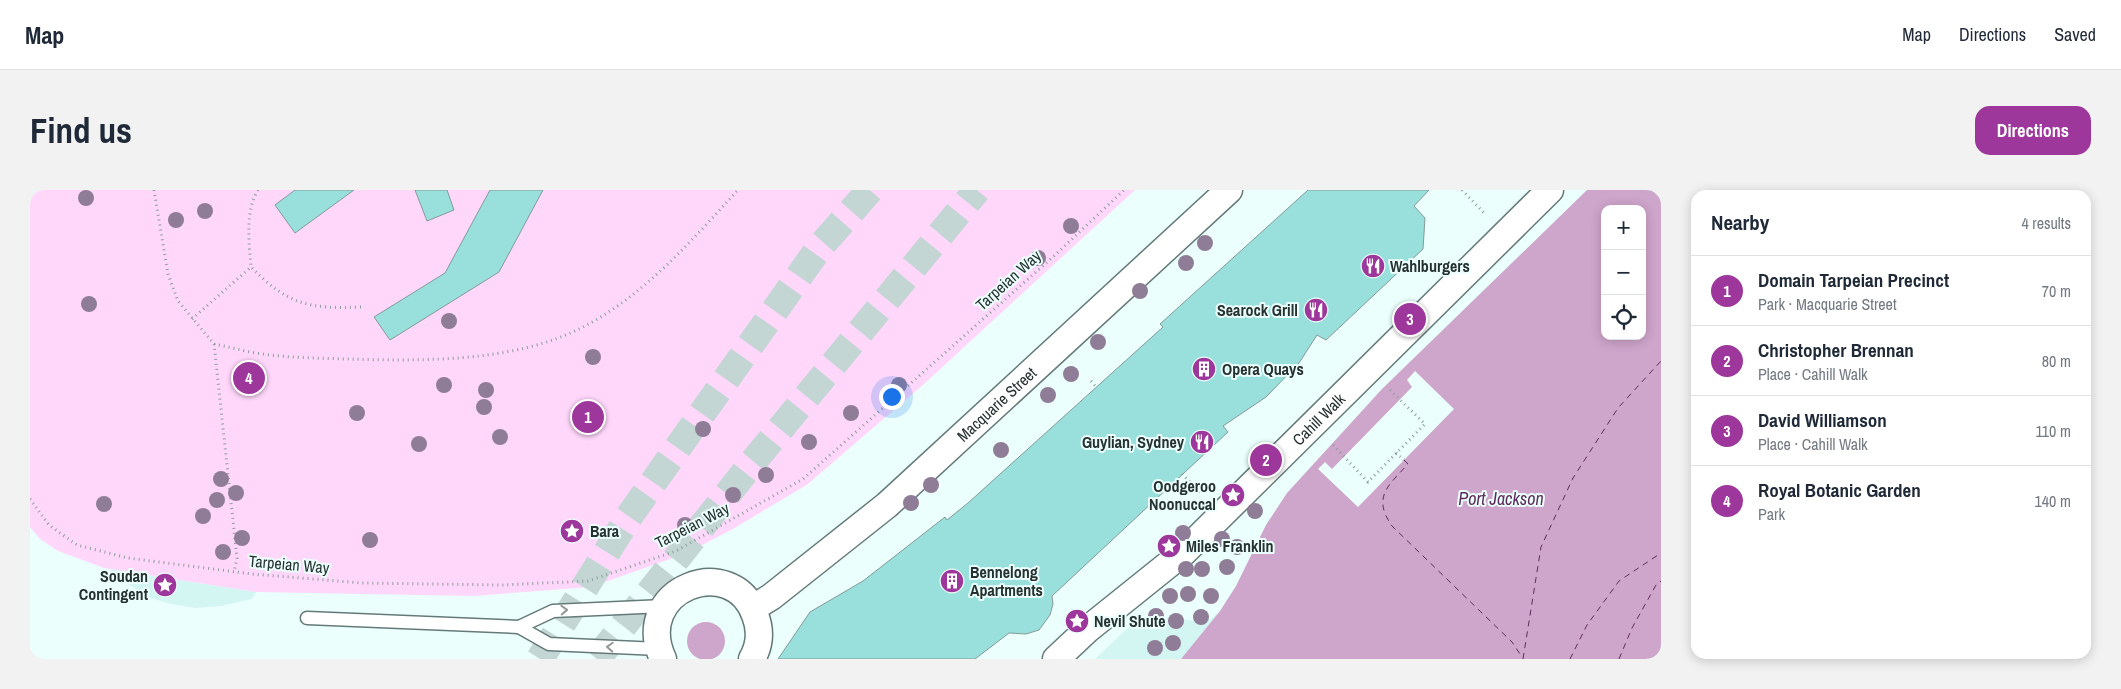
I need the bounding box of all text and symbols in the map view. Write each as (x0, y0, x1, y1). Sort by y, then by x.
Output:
text: Map (25, 19, 64, 51)
text: Map (1902, 22, 1931, 47)
text: Directions (1959, 22, 2026, 47)
text: Saved (2054, 22, 2096, 47)
button: Directions (1975, 106, 2091, 155)
text: Find us (30, 107, 132, 154)
map controls (1601, 205, 1646, 340)
button: + (1601, 205, 1646, 250)
text: Nearby (1711, 208, 1769, 237)
text: 4 results (2021, 212, 2071, 234)
street label: Tarpeian Way (971, 245, 1046, 315)
button: − (1601, 250, 1646, 295)
restaurant icon: Wahlburgers (1360, 253, 1386, 279)
place label: Wahlburgers (1390, 255, 1470, 277)
text: Domain Tarpeian Precinct (1758, 267, 1949, 293)
text: 1 (1723, 280, 1731, 302)
text: 70 m (2042, 280, 2071, 302)
text: Park · Macquarie Street (1758, 293, 1897, 315)
button: locate (1601, 295, 1646, 340)
restaurant icon: Searock Grill (1303, 297, 1329, 323)
place label: Searock Grill (1217, 299, 1298, 321)
pin: 3 (1394, 300, 1426, 338)
text: Christopher Brennan (1758, 337, 1914, 363)
text: 2 (1723, 350, 1731, 372)
text: 80 m (2042, 350, 2071, 372)
building icon: Opera Quays (1191, 356, 1217, 382)
place label: Opera Quays (1222, 358, 1304, 380)
pin: 4 (233, 359, 265, 397)
street label: Macquarie Street (952, 362, 1041, 446)
text: Place · Cahill Walk (1758, 363, 1868, 385)
your location (879, 384, 905, 410)
street label: Cahill Walk (1287, 388, 1350, 450)
pin: 1 (572, 398, 604, 436)
text: David Williamson (1758, 407, 1887, 433)
text: 3 (1723, 420, 1731, 442)
text: 110 m (2035, 420, 2071, 442)
restaurant icon: Guylian, Sydney (1189, 429, 1215, 455)
place label: Guylian, Sydney (1082, 431, 1185, 453)
text: Place · Cahill Walk (1758, 433, 1868, 455)
pin: 2 (1250, 441, 1282, 479)
place label: Oodgeroo Noonuccal (1149, 475, 1216, 515)
text: Royal Botanic Garden (1758, 477, 1921, 503)
place icon: Oodgeroo Noonuccal (1220, 482, 1246, 508)
water label: Port Jackson (1458, 486, 1544, 511)
text: 4 (1723, 490, 1731, 512)
text: 140 m (2035, 490, 2071, 512)
street label: Tarpeian Way (651, 497, 733, 553)
text: Park (1758, 503, 1785, 525)
place icon: Bara (559, 518, 585, 544)
place label: Bara (590, 520, 620, 542)
place icon: Miles Franklin (1156, 533, 1182, 559)
place label: Miles Franklin (1186, 535, 1274, 557)
street label: Tarpeian Way (248, 550, 331, 579)
place label: Bennelong Apartments (970, 561, 1043, 601)
place label: Soudan Contingent (79, 565, 149, 605)
building icon: Bennelong Apartments (939, 568, 965, 594)
place icon: Soudan Contingent (152, 572, 178, 598)
one-way arrow (560, 605, 568, 616)
place icon: Nevil Shute (1064, 608, 1090, 634)
place label: Nevil Shute (1094, 610, 1165, 632)
one-way arrow (606, 641, 614, 652)

